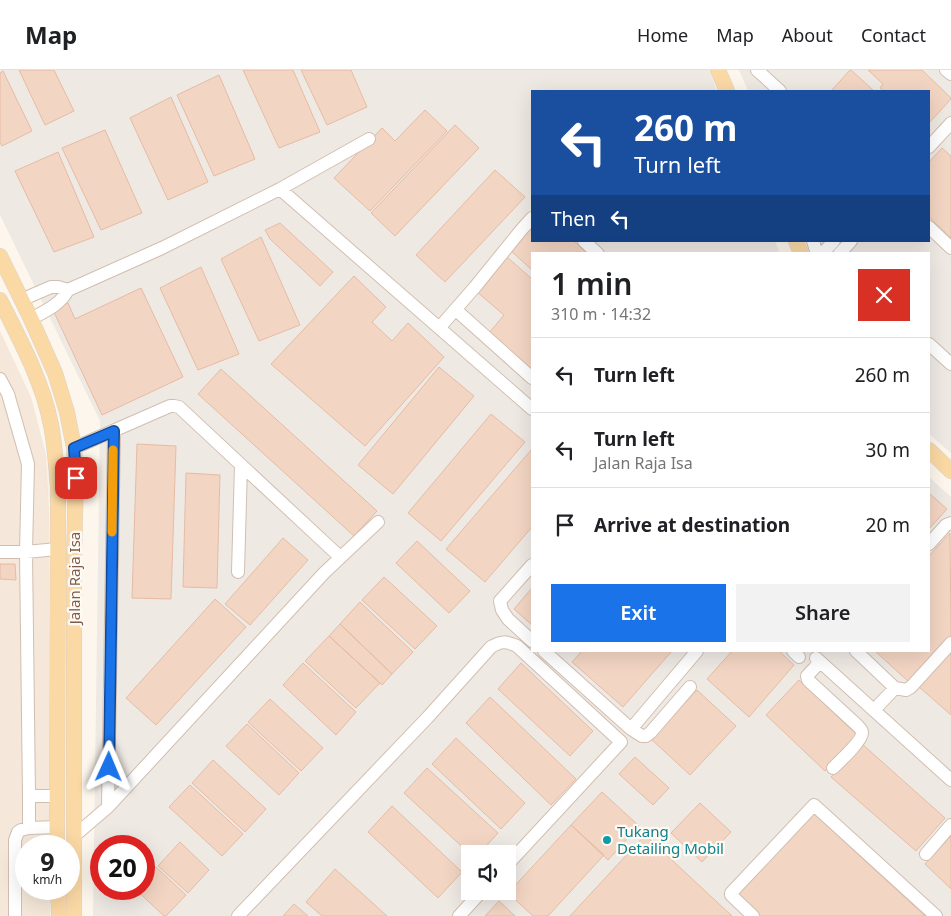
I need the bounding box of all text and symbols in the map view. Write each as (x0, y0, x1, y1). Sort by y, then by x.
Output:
text: Map (25, 18, 77, 51)
text: Home (637, 23, 688, 47)
text: Map (716, 23, 754, 47)
text: About (782, 23, 833, 47)
text: Contact (861, 23, 926, 47)
text: 260 m (634, 104, 737, 151)
icon: left (551, 110, 616, 175)
text: Turn left (634, 149, 721, 179)
icon: left (606, 205, 634, 233)
text: Then (551, 206, 596, 232)
text: 1 min (551, 263, 632, 304)
button: close (858, 269, 910, 321)
text: 310 m · 14:32 (551, 303, 651, 325)
icon: left (551, 361, 579, 389)
text: Turn left (594, 362, 675, 388)
text: 260 m (855, 362, 910, 388)
text: Turn left (594, 426, 675, 452)
icon: left (551, 436, 579, 464)
text: 30 m (866, 437, 910, 463)
text: Jalan Raja Isa (594, 452, 693, 474)
pin (55, 457, 97, 499)
icon: arrive (62, 464, 90, 492)
icon: arrive (551, 511, 579, 539)
text: Arrive at destination (594, 512, 790, 538)
text: 20 m (866, 512, 910, 538)
street label: Jalan Raja Isa (64, 532, 84, 626)
button: Exit (551, 584, 726, 642)
button: Share (736, 584, 910, 642)
position arrow (82, 740, 134, 792)
place label: Tukang Detailing Mobil (617, 821, 724, 858)
marker: Tukang Detailing Mobil (601, 834, 613, 846)
speed limit sign: 20 (90, 835, 155, 900)
text: 9 (40, 844, 55, 878)
map controls (461, 845, 516, 900)
button: sound (461, 845, 516, 900)
text: km/h (33, 871, 62, 888)

